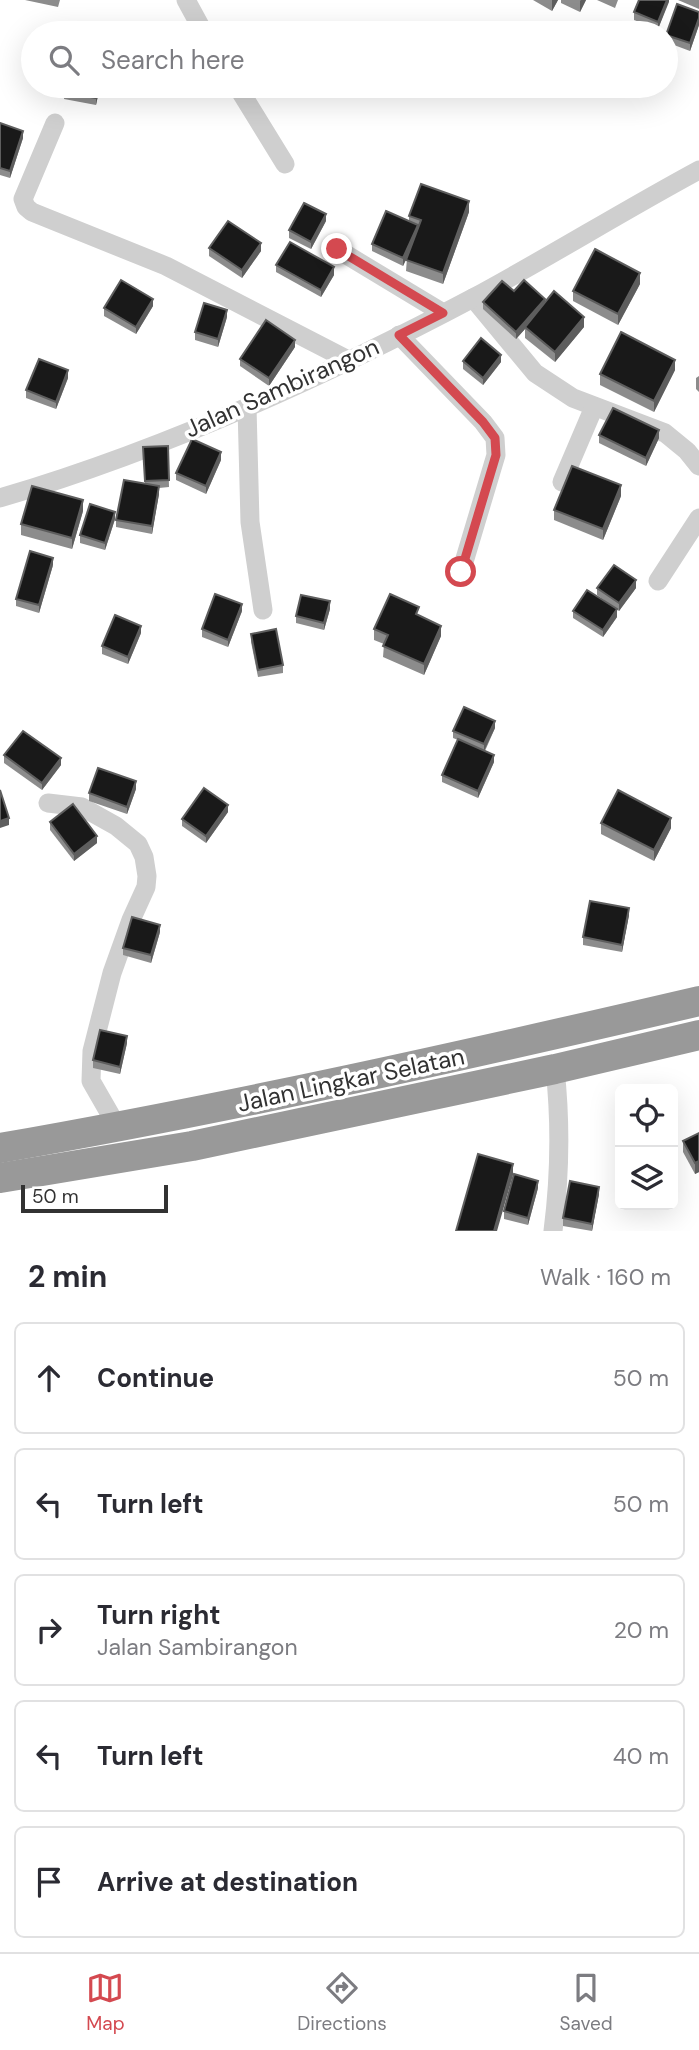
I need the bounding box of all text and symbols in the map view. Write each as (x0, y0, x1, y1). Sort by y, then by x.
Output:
search box (21, 21, 678, 98)
icon: search (45, 41, 83, 79)
text: Search here (101, 43, 244, 77)
route end (321, 233, 352, 264)
street label: Jalan Sambirangon (180, 331, 384, 444)
route start (445, 556, 476, 587)
street label: Jalan Lingkar Selatan (234, 1040, 467, 1119)
map controls (615, 1084, 678, 1210)
button: locate (615, 1084, 678, 1147)
button: layers (615, 1147, 678, 1210)
scale bar (21, 1182, 168, 1214)
text: 50 m (32, 1184, 79, 1209)
text: 2 min (28, 1257, 107, 1296)
text: Walk · 160 m (540, 1262, 671, 1292)
icon: ahead (30, 1359, 68, 1397)
text: Continue (97, 1361, 214, 1395)
text: 50 m (613, 1363, 669, 1393)
icon: left (30, 1485, 68, 1523)
text: Turn left (97, 1487, 204, 1521)
text: 50 m (613, 1489, 669, 1519)
text: Turn right (97, 1598, 221, 1632)
icon: right (30, 1611, 68, 1649)
text: 20 m (614, 1615, 669, 1645)
text: Jalan Sambirangon (97, 1632, 298, 1662)
icon: left (30, 1737, 68, 1775)
text: Turn left (97, 1739, 204, 1773)
text: 40 m (613, 1741, 669, 1771)
icon: arrive (30, 1863, 68, 1901)
text: Arrive at destination (97, 1865, 358, 1899)
tab: Map (86, 1969, 125, 2036)
tab: Directions (297, 1969, 387, 2036)
tab: Saved (559, 1969, 613, 2036)

